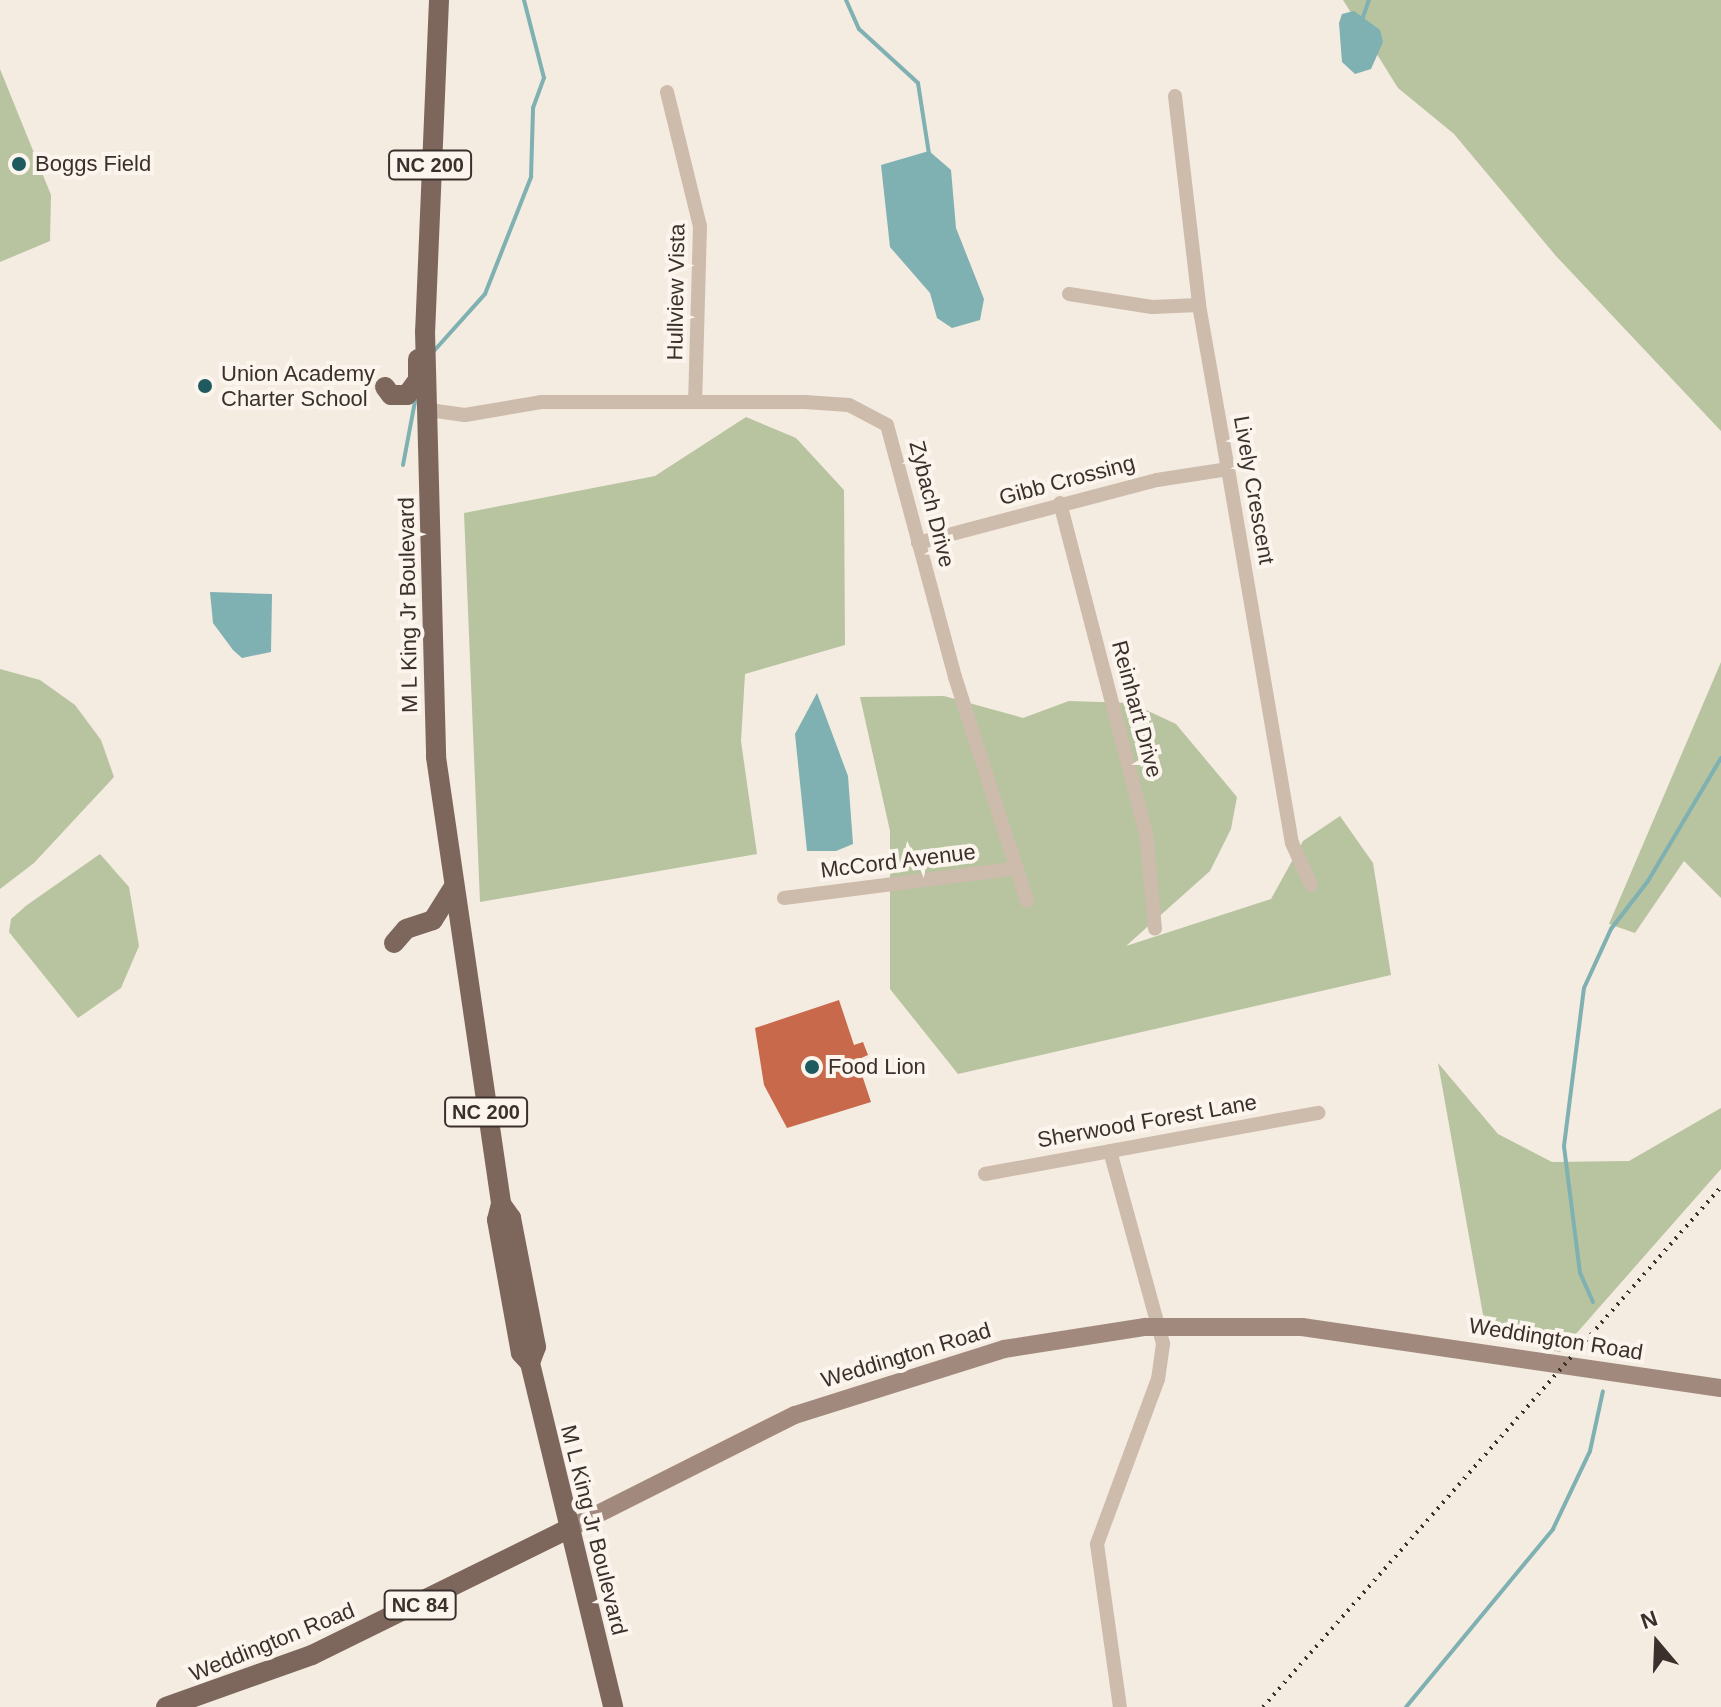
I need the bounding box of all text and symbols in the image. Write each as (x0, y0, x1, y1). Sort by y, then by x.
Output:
road number: NC 200 (388, 149, 472, 181)
place label: Boggs Field (35, 151, 151, 177)
marker: Boggs Field (10, 155, 28, 173)
street label: Hullview Vista (662, 224, 690, 360)
place label: Union Academy Charter School (221, 360, 376, 412)
marker: Union Academy Charter School (196, 377, 214, 395)
street label: Lively Crescent (1228, 414, 1280, 566)
street label: Zybach Drive (904, 438, 960, 570)
street label: Gibb Crossing (996, 449, 1138, 511)
street label: M L King Jr Boulevard (393, 497, 423, 713)
street label: Reinhart Drive (1106, 638, 1168, 780)
street label: McCord Avenue (818, 838, 978, 884)
place label: Food Lion (828, 1054, 926, 1080)
marker: Food Lion (803, 1058, 821, 1076)
street label: Sherwood Forest Lane (1035, 1089, 1259, 1153)
road number: NC 200 (444, 1096, 528, 1128)
street label: Weddington Road (1467, 1312, 1645, 1366)
street label: Weddington Road (818, 1317, 994, 1393)
street label: M L King Jr Boulevard (555, 1422, 633, 1638)
road number: NC 84 (382, 1589, 458, 1621)
street label: Weddington Road (186, 1597, 358, 1687)
north arrow (1617, 1603, 1697, 1683)
text: N (1637, 1605, 1661, 1634)

